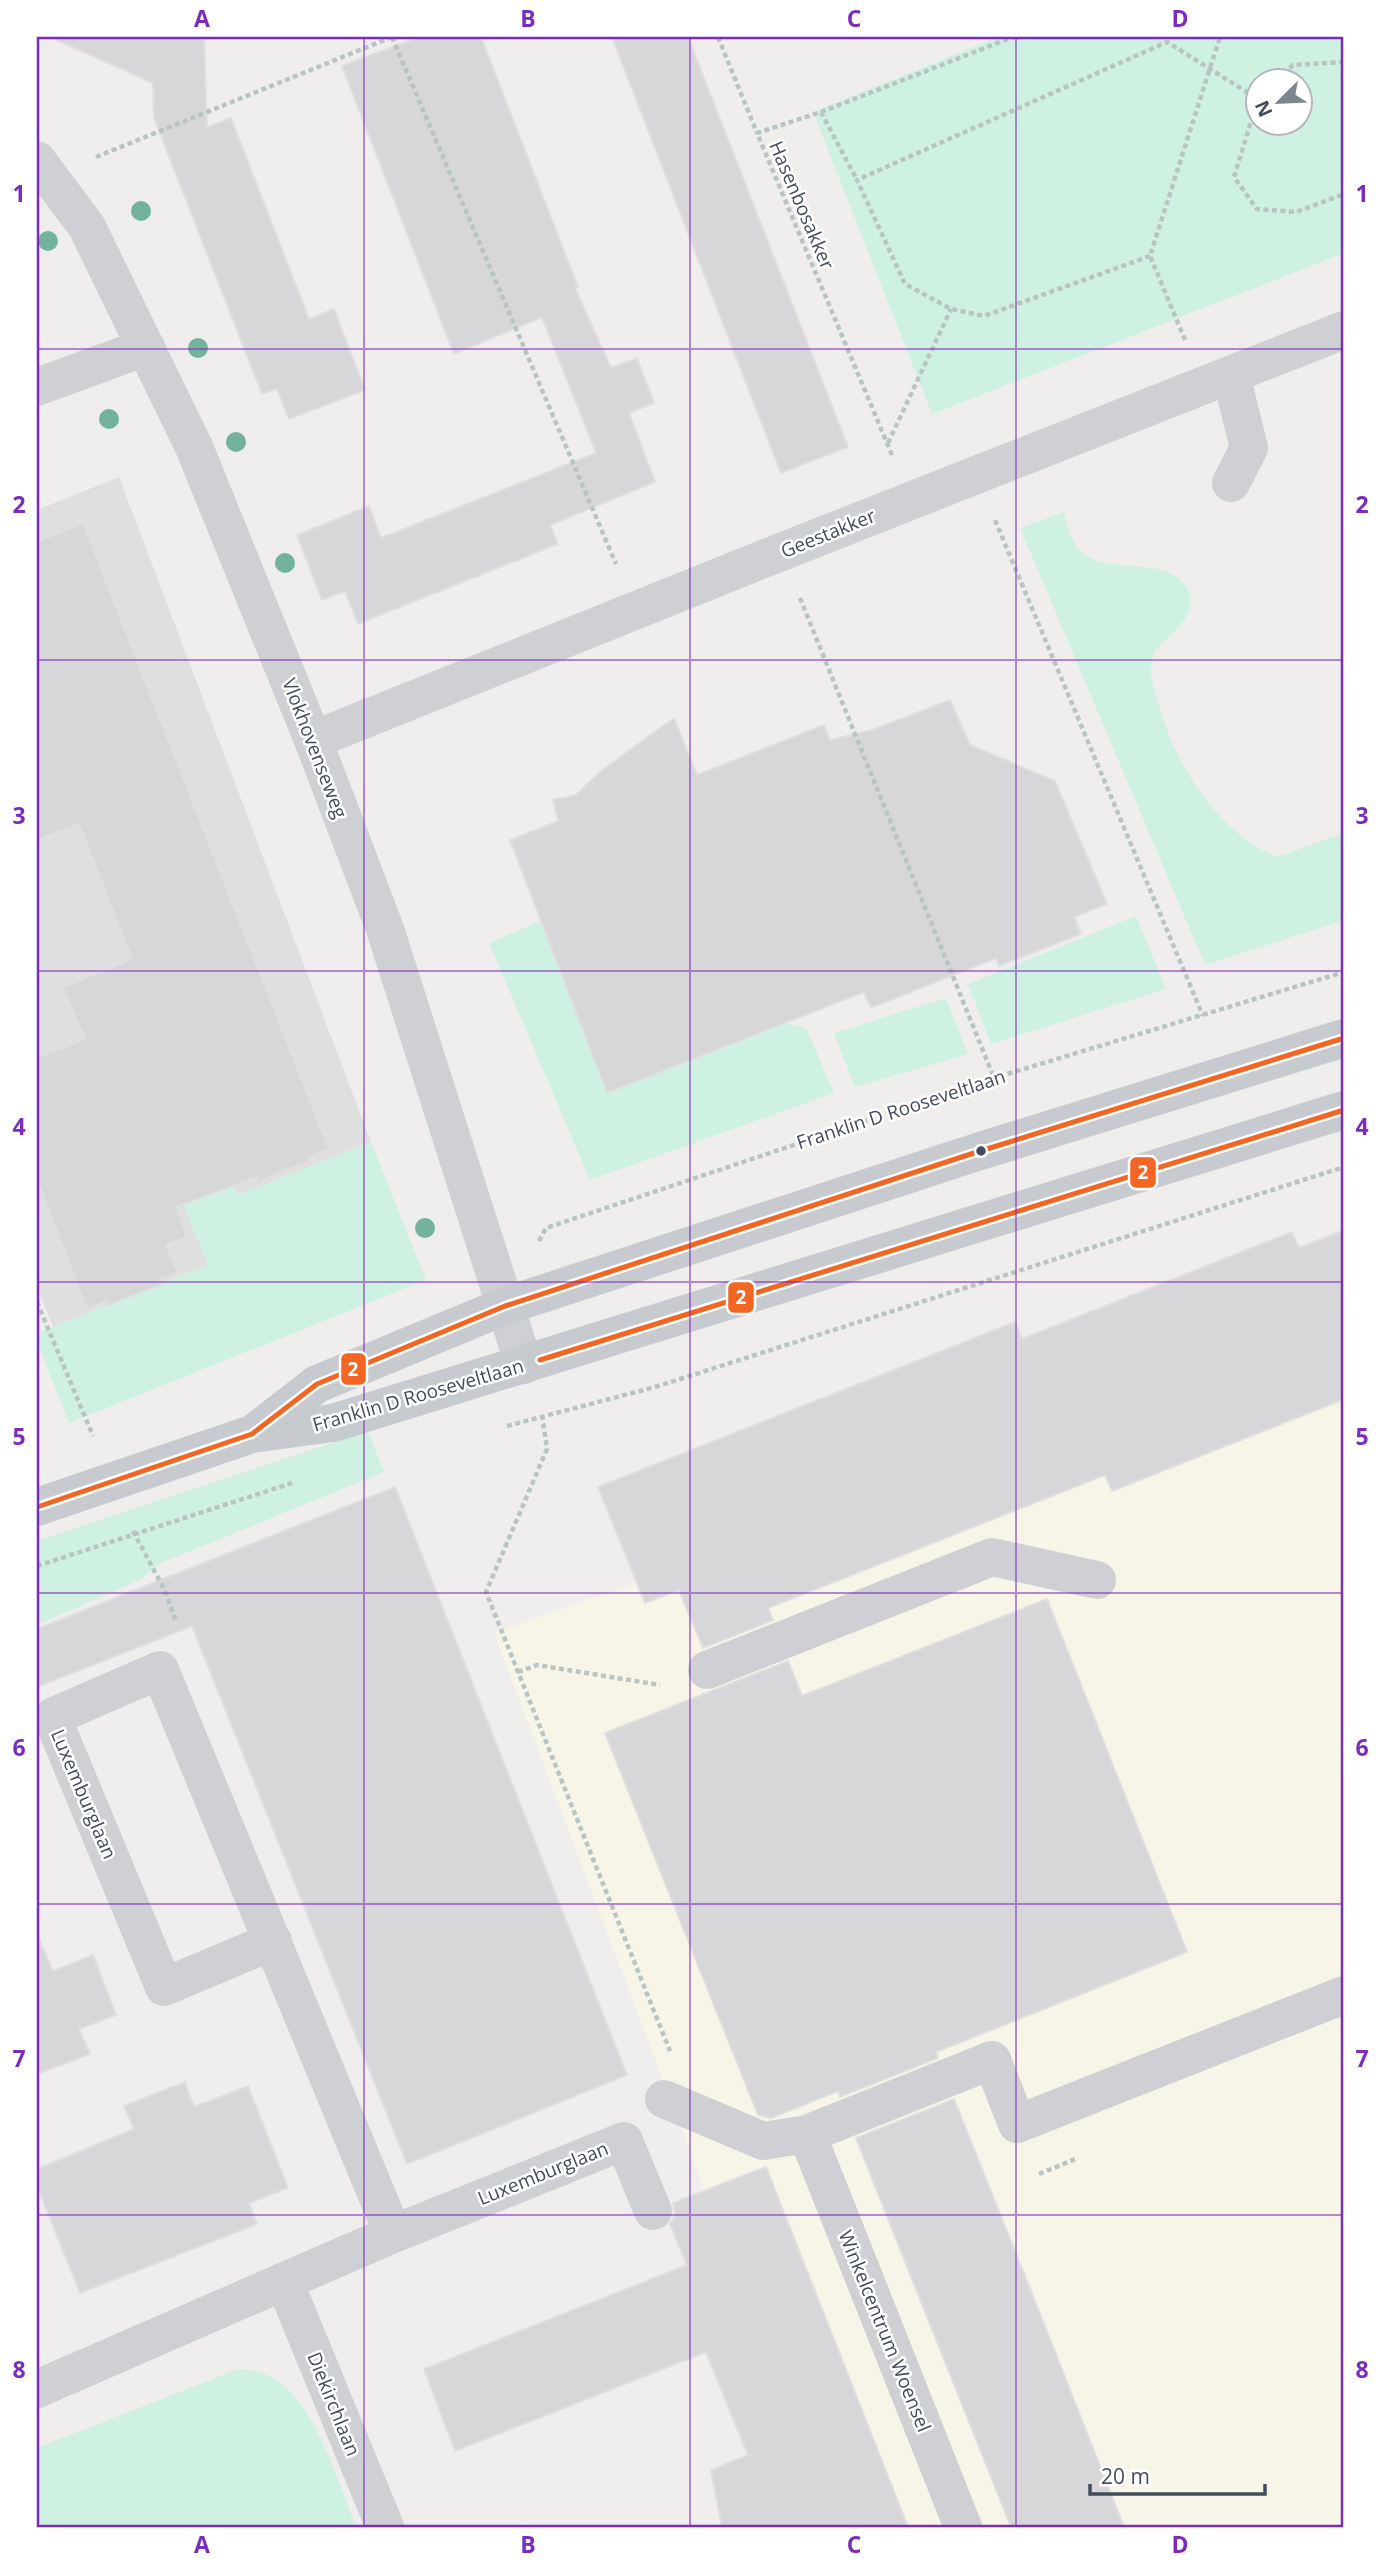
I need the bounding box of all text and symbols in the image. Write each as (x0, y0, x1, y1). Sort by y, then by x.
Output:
text: A (194, 2, 210, 34)
text: B (520, 2, 536, 34)
text: C (847, 2, 861, 34)
text: D (1171, 2, 1189, 34)
north arrow (1244, 66, 1314, 136)
text: N (1248, 97, 1278, 121)
street label: Hasenbosakker (763, 137, 841, 273)
text: 1 (12, 177, 26, 209)
text: 1 (1355, 177, 1369, 209)
text: 2 (12, 488, 26, 520)
text: 2 (1355, 488, 1369, 520)
street label: Geestakker (777, 502, 879, 564)
street label: Vlokhovenseweg (276, 674, 354, 822)
text: 3 (12, 799, 26, 831)
text: 3 (1355, 799, 1369, 831)
street label: Franklin D Rooseveltlaan (793, 1063, 1009, 1155)
text: 4 (12, 1110, 26, 1142)
text: 4 (1355, 1110, 1369, 1142)
unlabelled marker (974, 1144, 988, 1158)
line badge: 2 (1129, 1156, 1157, 1189)
text: 2 (1138, 1159, 1149, 1185)
line badge: 2 (727, 1281, 755, 1314)
text: 2 (736, 1284, 747, 1310)
street label: Franklin D Rooseveltlaan (310, 1352, 526, 1438)
line badge: 2 (340, 1352, 367, 1386)
text: 2 (348, 1356, 359, 1382)
text: 5 (12, 1420, 26, 1452)
text: 5 (1355, 1420, 1369, 1452)
street label: Luxemburglaan (45, 1725, 123, 1863)
text: 6 (12, 1731, 26, 1763)
text: 6 (1355, 1731, 1369, 1763)
text: 7 (12, 2042, 26, 2074)
text: 7 (1355, 2042, 1369, 2074)
street label: Luxemburglaan (474, 2135, 612, 2211)
street label: Winkelcentrum Woensel (833, 2226, 937, 2436)
street label: Diekirchlaan (301, 2348, 367, 2460)
text: 8 (12, 2353, 26, 2385)
text: 8 (1355, 2353, 1369, 2385)
scale bar (1090, 2452, 1266, 2496)
text: 20 m (1101, 2462, 1150, 2490)
text: A (194, 2528, 210, 2560)
text: B (520, 2528, 536, 2560)
text: C (847, 2528, 861, 2560)
text: D (1171, 2528, 1189, 2560)

